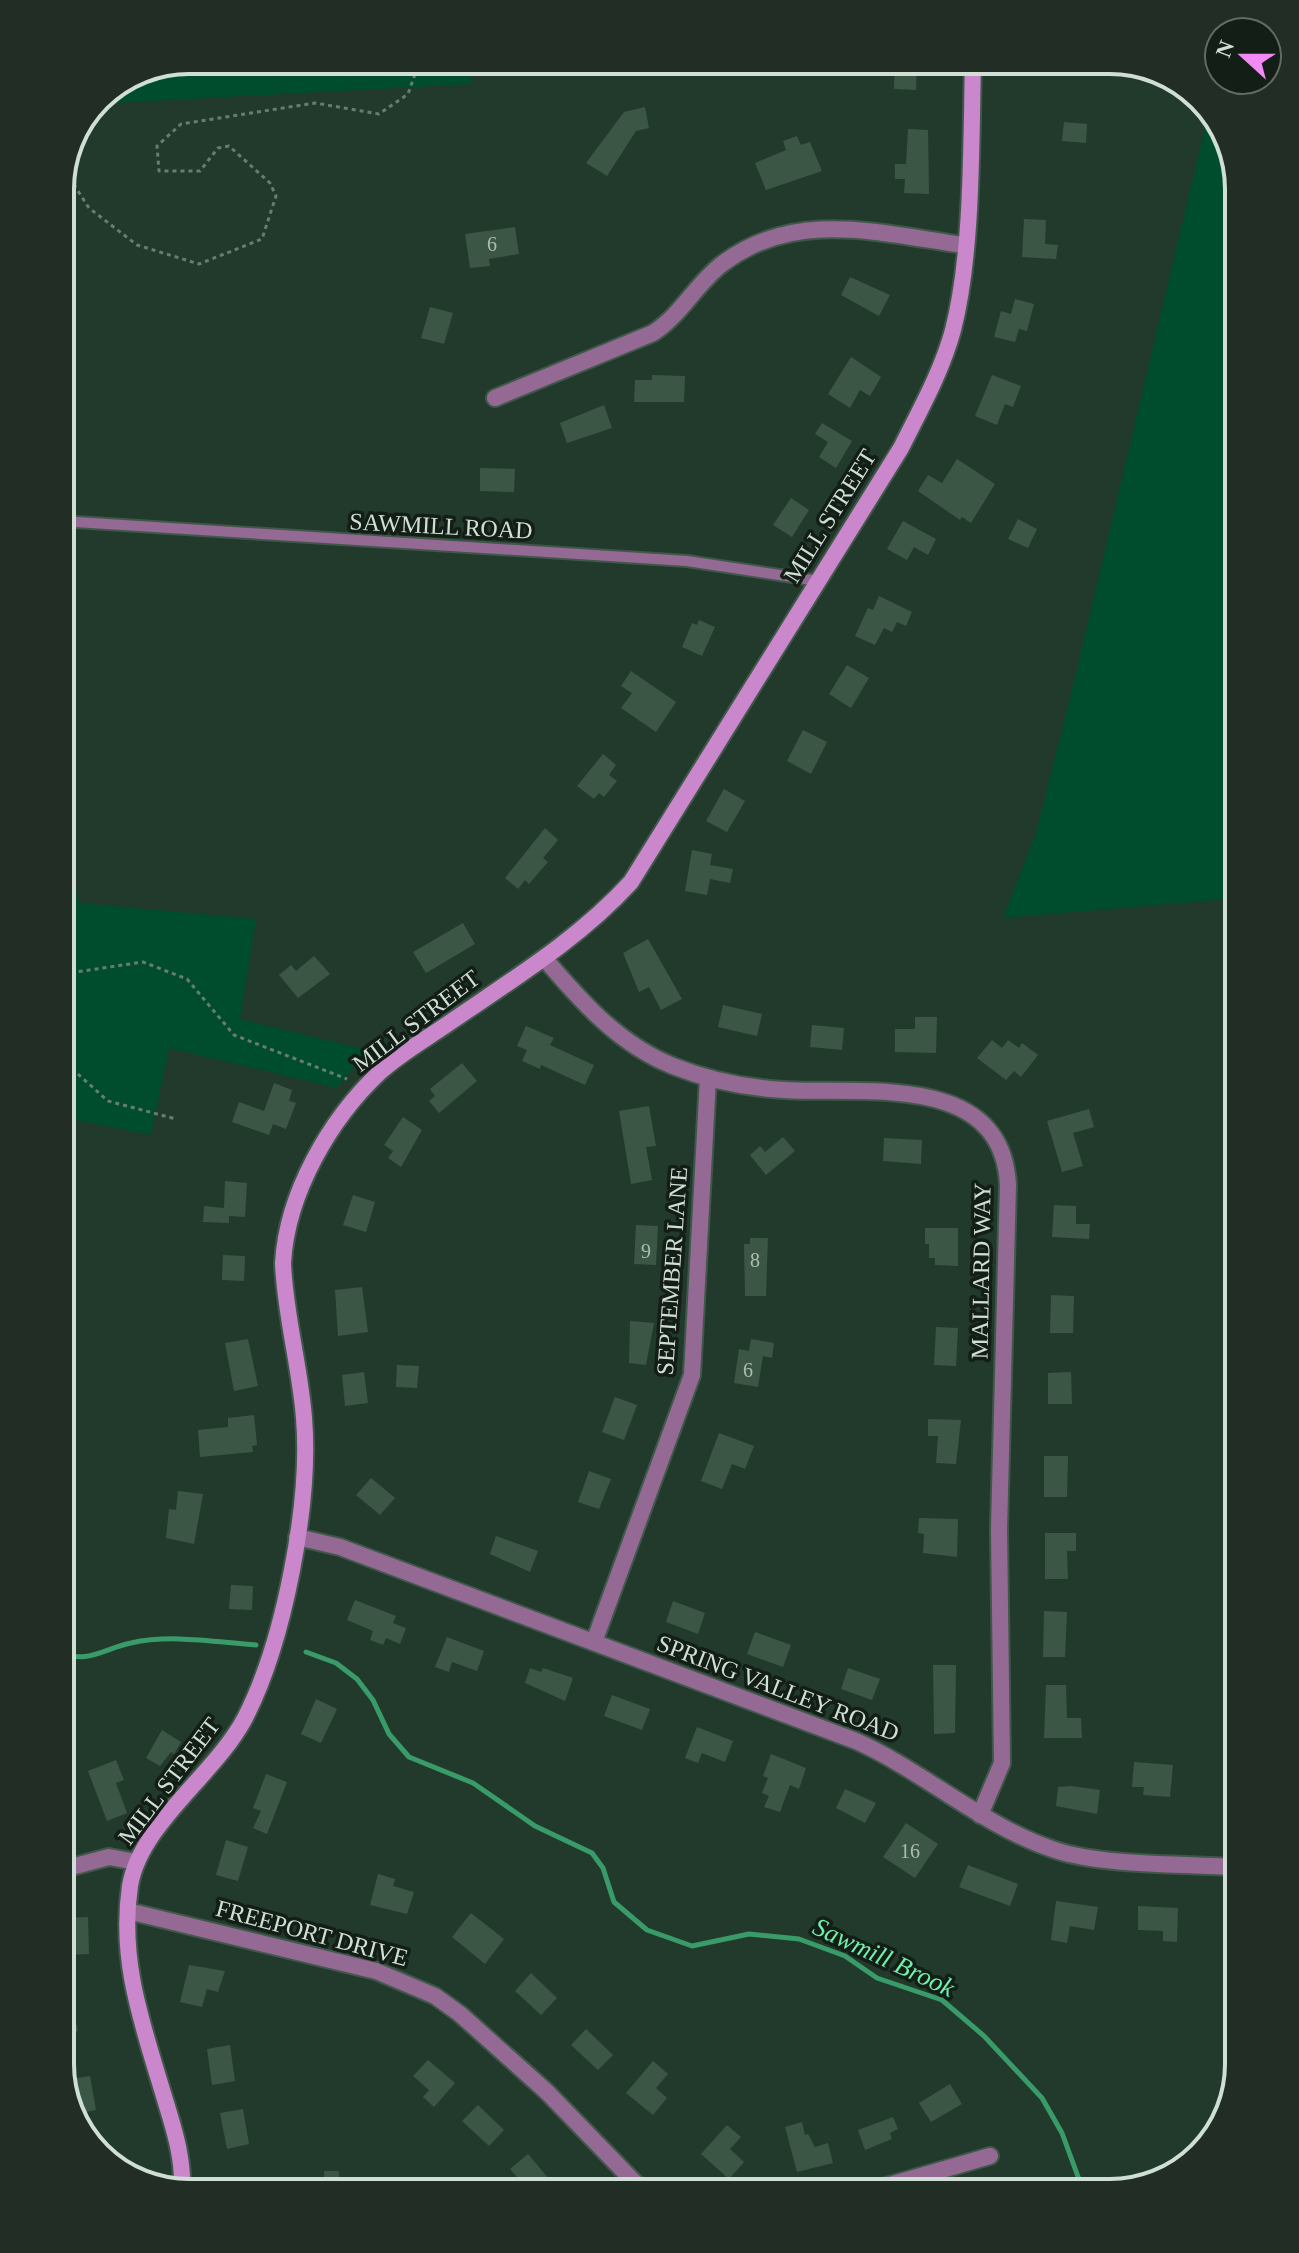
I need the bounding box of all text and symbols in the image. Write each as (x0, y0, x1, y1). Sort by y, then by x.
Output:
north arrow (1203, 16, 1283, 96)
text: N (1210, 37, 1239, 61)
house number: 6 (487, 233, 497, 255)
street label: MILL STREET (779, 444, 881, 587)
street label: SAWMILL ROAD (349, 508, 533, 544)
street label: MILL STREET (348, 965, 485, 1077)
street label: SEPTEMBER LANE (652, 1166, 692, 1376)
street label: MALLARD WAY (966, 1182, 996, 1360)
house number: 9 (641, 1240, 651, 1262)
house number: 8 (750, 1249, 760, 1271)
house number: 6 (743, 1359, 753, 1381)
street label: SPRING VALLEY ROAD (653, 1630, 903, 1746)
street label: MILL STREET (113, 1712, 225, 1849)
house number: 16 (900, 1840, 920, 1862)
street label: FREEPORT DRIVE (213, 1895, 411, 1971)
water label: Sawmill Brook (808, 1912, 960, 2003)

